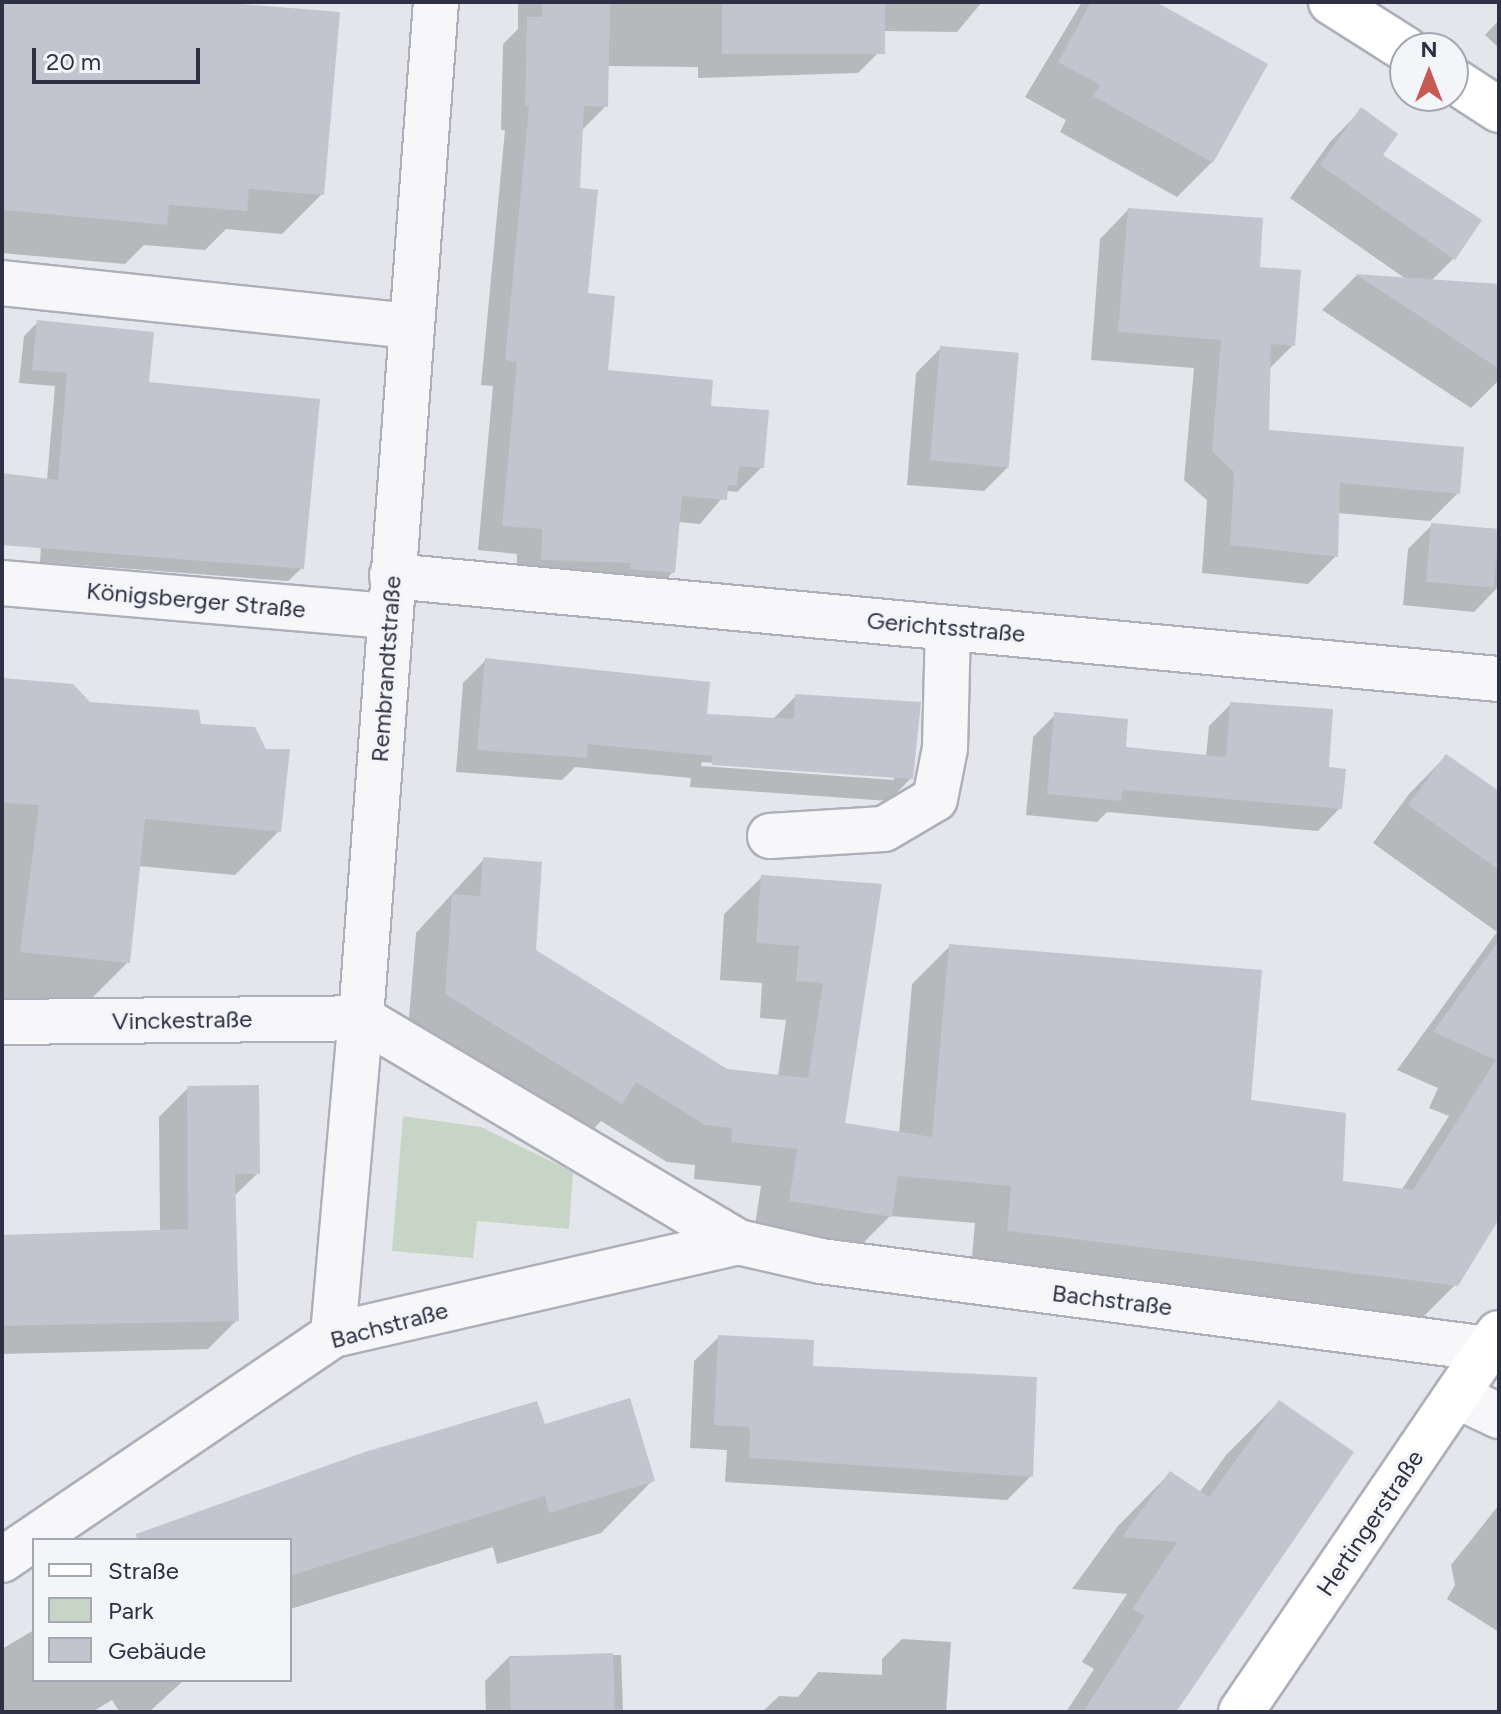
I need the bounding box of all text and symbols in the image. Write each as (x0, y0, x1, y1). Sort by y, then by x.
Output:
scale bar (36, 32, 204, 82)
north arrow (1389, 32, 1469, 112)
text: N (1420, 36, 1438, 63)
text: 20 m (46, 47, 101, 76)
street label: Rembrandtstraße (365, 575, 407, 763)
street label: Königsberger Straße (85, 576, 307, 624)
street label: Gerichtsstraße (866, 606, 1026, 648)
street label: Vinckestraße (112, 1004, 252, 1036)
street label: Bachstraße (1050, 1278, 1174, 1322)
street label: Bachstraße (327, 1295, 451, 1355)
street label: Hertingerstraße (1311, 1445, 1429, 1601)
legend (32, 1538, 292, 1682)
text: Straße (108, 1556, 179, 1585)
text: Park (108, 1596, 154, 1625)
text: Gebäude (108, 1636, 206, 1665)

